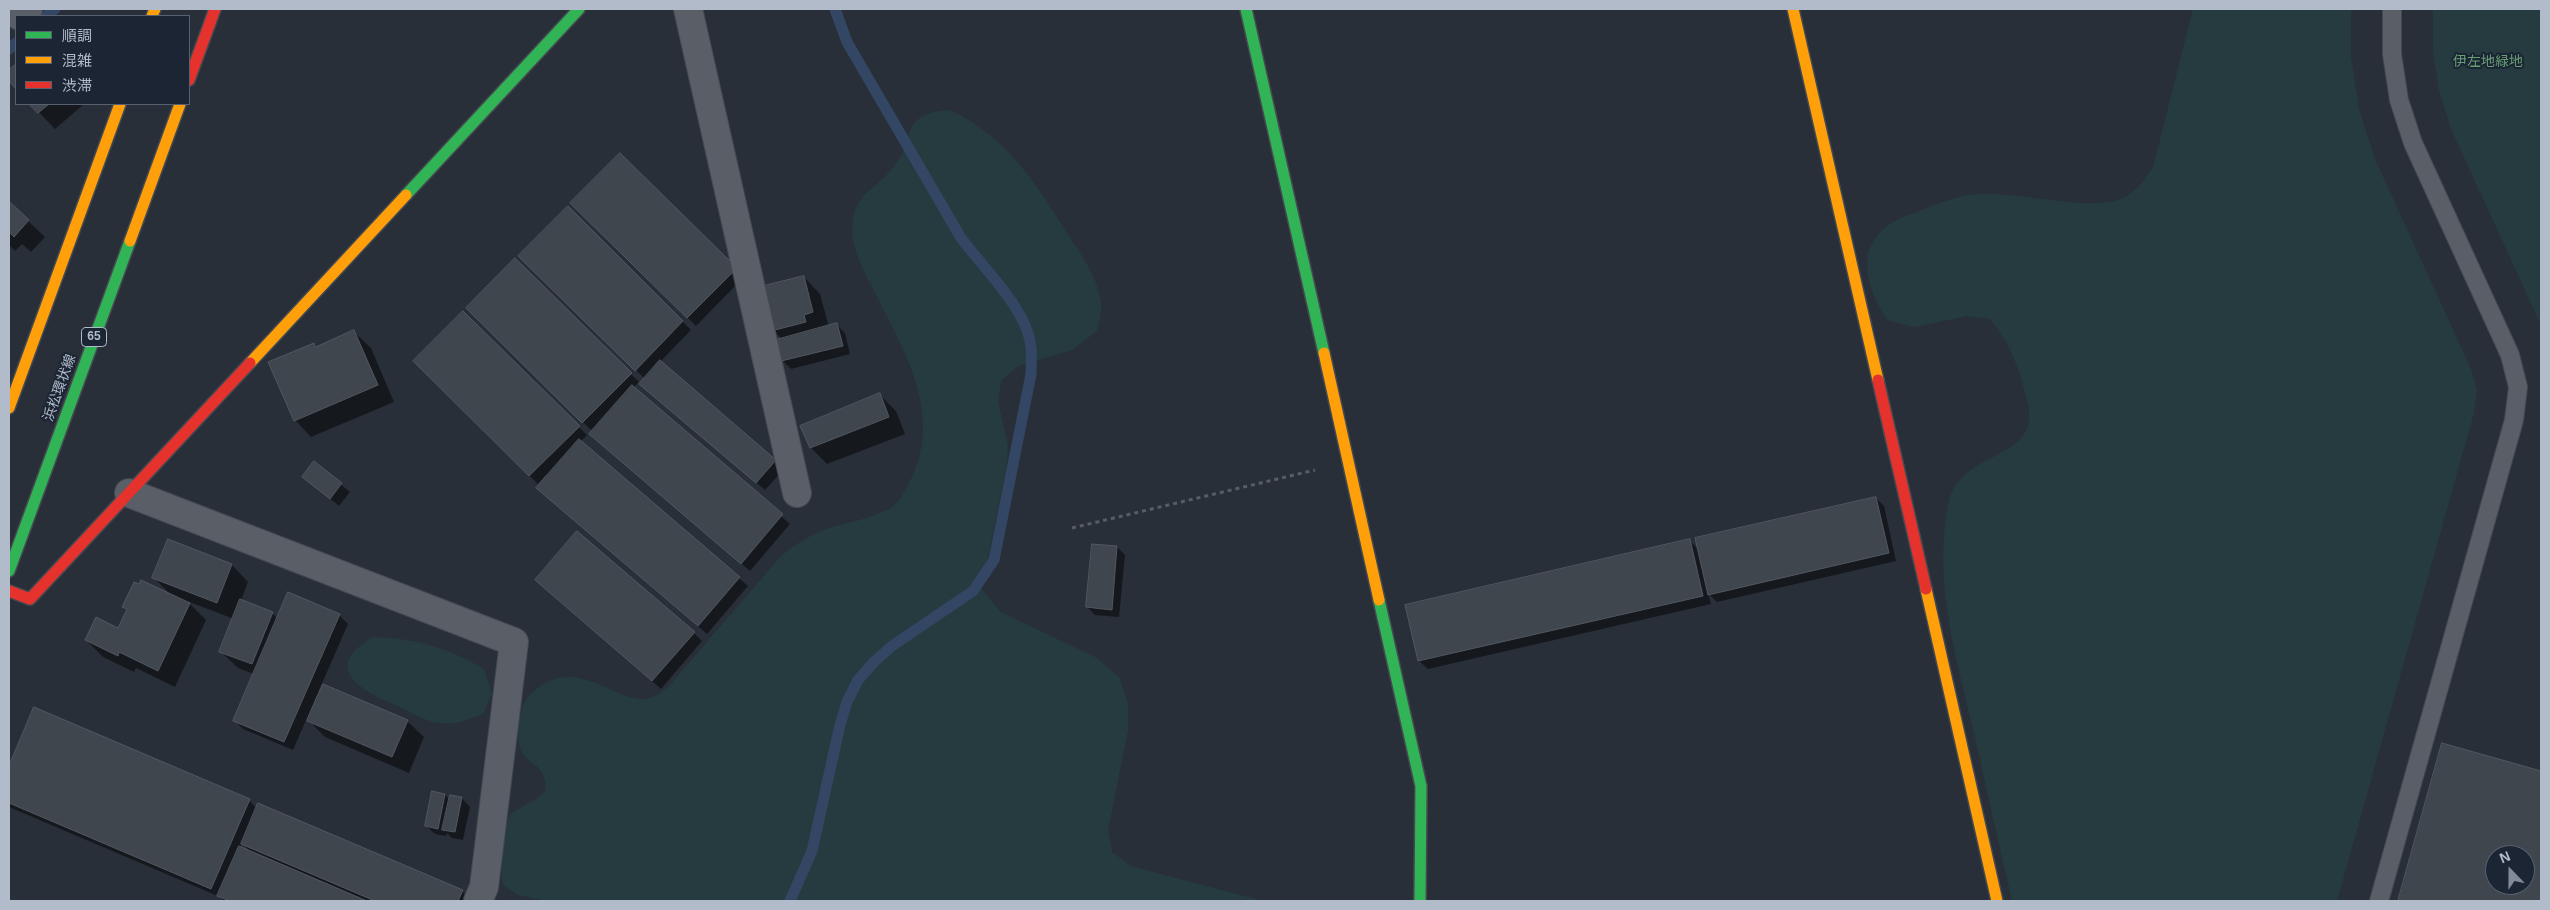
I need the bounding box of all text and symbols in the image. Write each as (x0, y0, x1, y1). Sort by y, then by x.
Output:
legend (15, 15, 190, 105)
text: 順調 (62, 27, 92, 44)
text: 混雑 (62, 52, 92, 69)
park label: 伊左地緑地 (2453, 54, 2523, 70)
text: 渋滞 (62, 77, 92, 94)
road number: 65 (82, 328, 106, 347)
street label: 浜松環状線 (40, 352, 80, 424)
north arrow (2485, 845, 2535, 895)
text: N (2497, 848, 2512, 866)

